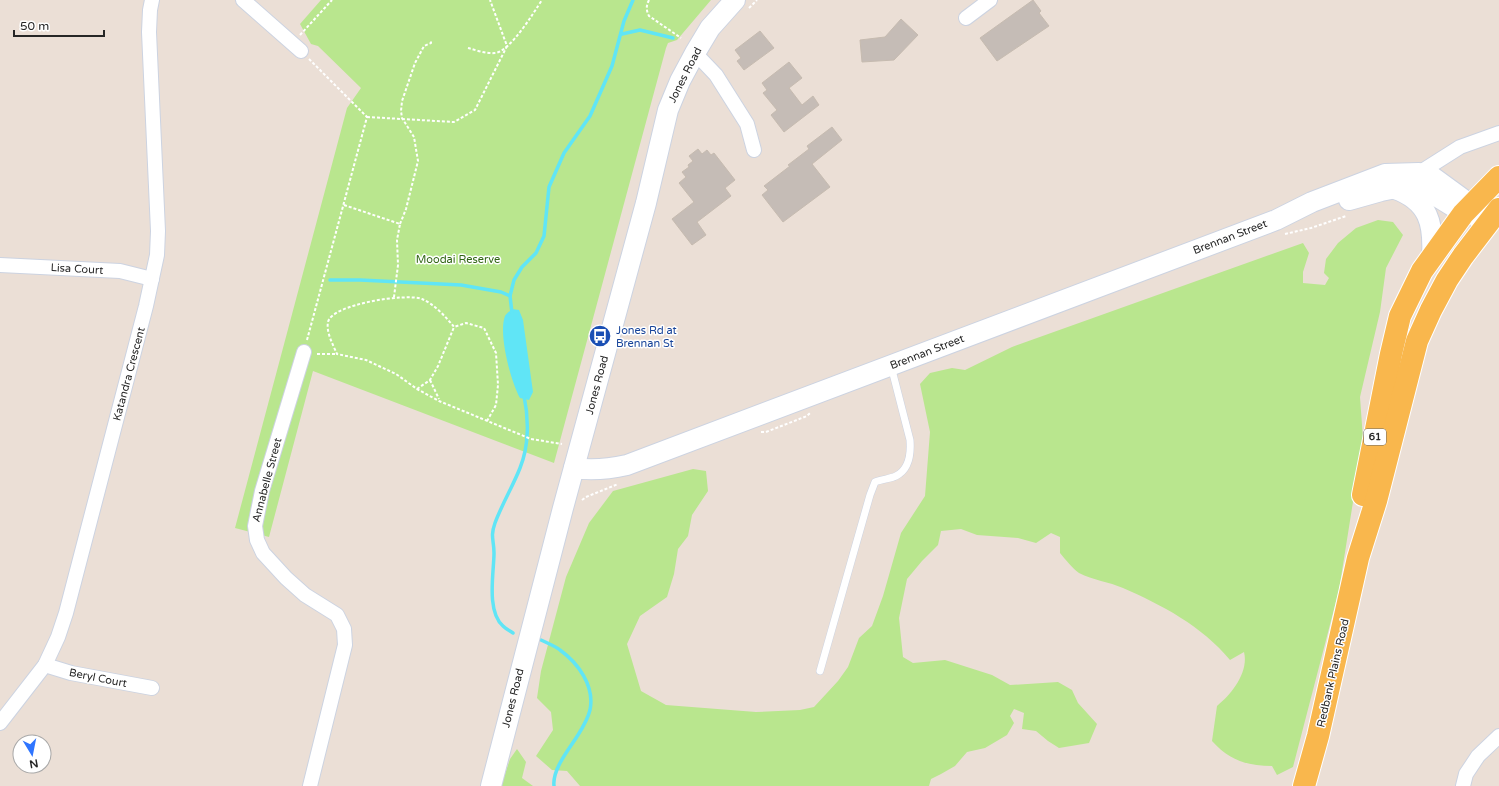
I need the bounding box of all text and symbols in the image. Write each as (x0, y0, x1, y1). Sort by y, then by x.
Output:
scale bar (14, 12, 104, 38)
text: 50 m (20, 19, 49, 33)
street label: Jones Road (665, 45, 705, 105)
street label: Brennan Street (1191, 217, 1269, 257)
park label: Moodai Reserve (416, 253, 500, 266)
street label: Lisa Court (50, 261, 104, 277)
bus stop icon: Jones Rd at Brennan St (587, 323, 613, 349)
place label: Jones Rd at Brennan St (616, 324, 677, 350)
street label: Katandra Crescent (110, 326, 148, 422)
street label: Brennan Street (888, 332, 966, 372)
street label: Jones Road (583, 354, 611, 416)
road number: 61 (1364, 429, 1386, 445)
street label: Annabelle Street (249, 436, 285, 524)
street label: Redbank Plains Road (1314, 617, 1352, 729)
street label: Beryl Court (68, 666, 128, 690)
street label: Jones Road (499, 667, 527, 729)
north arrow (12, 734, 52, 774)
text: N (28, 756, 39, 771)

